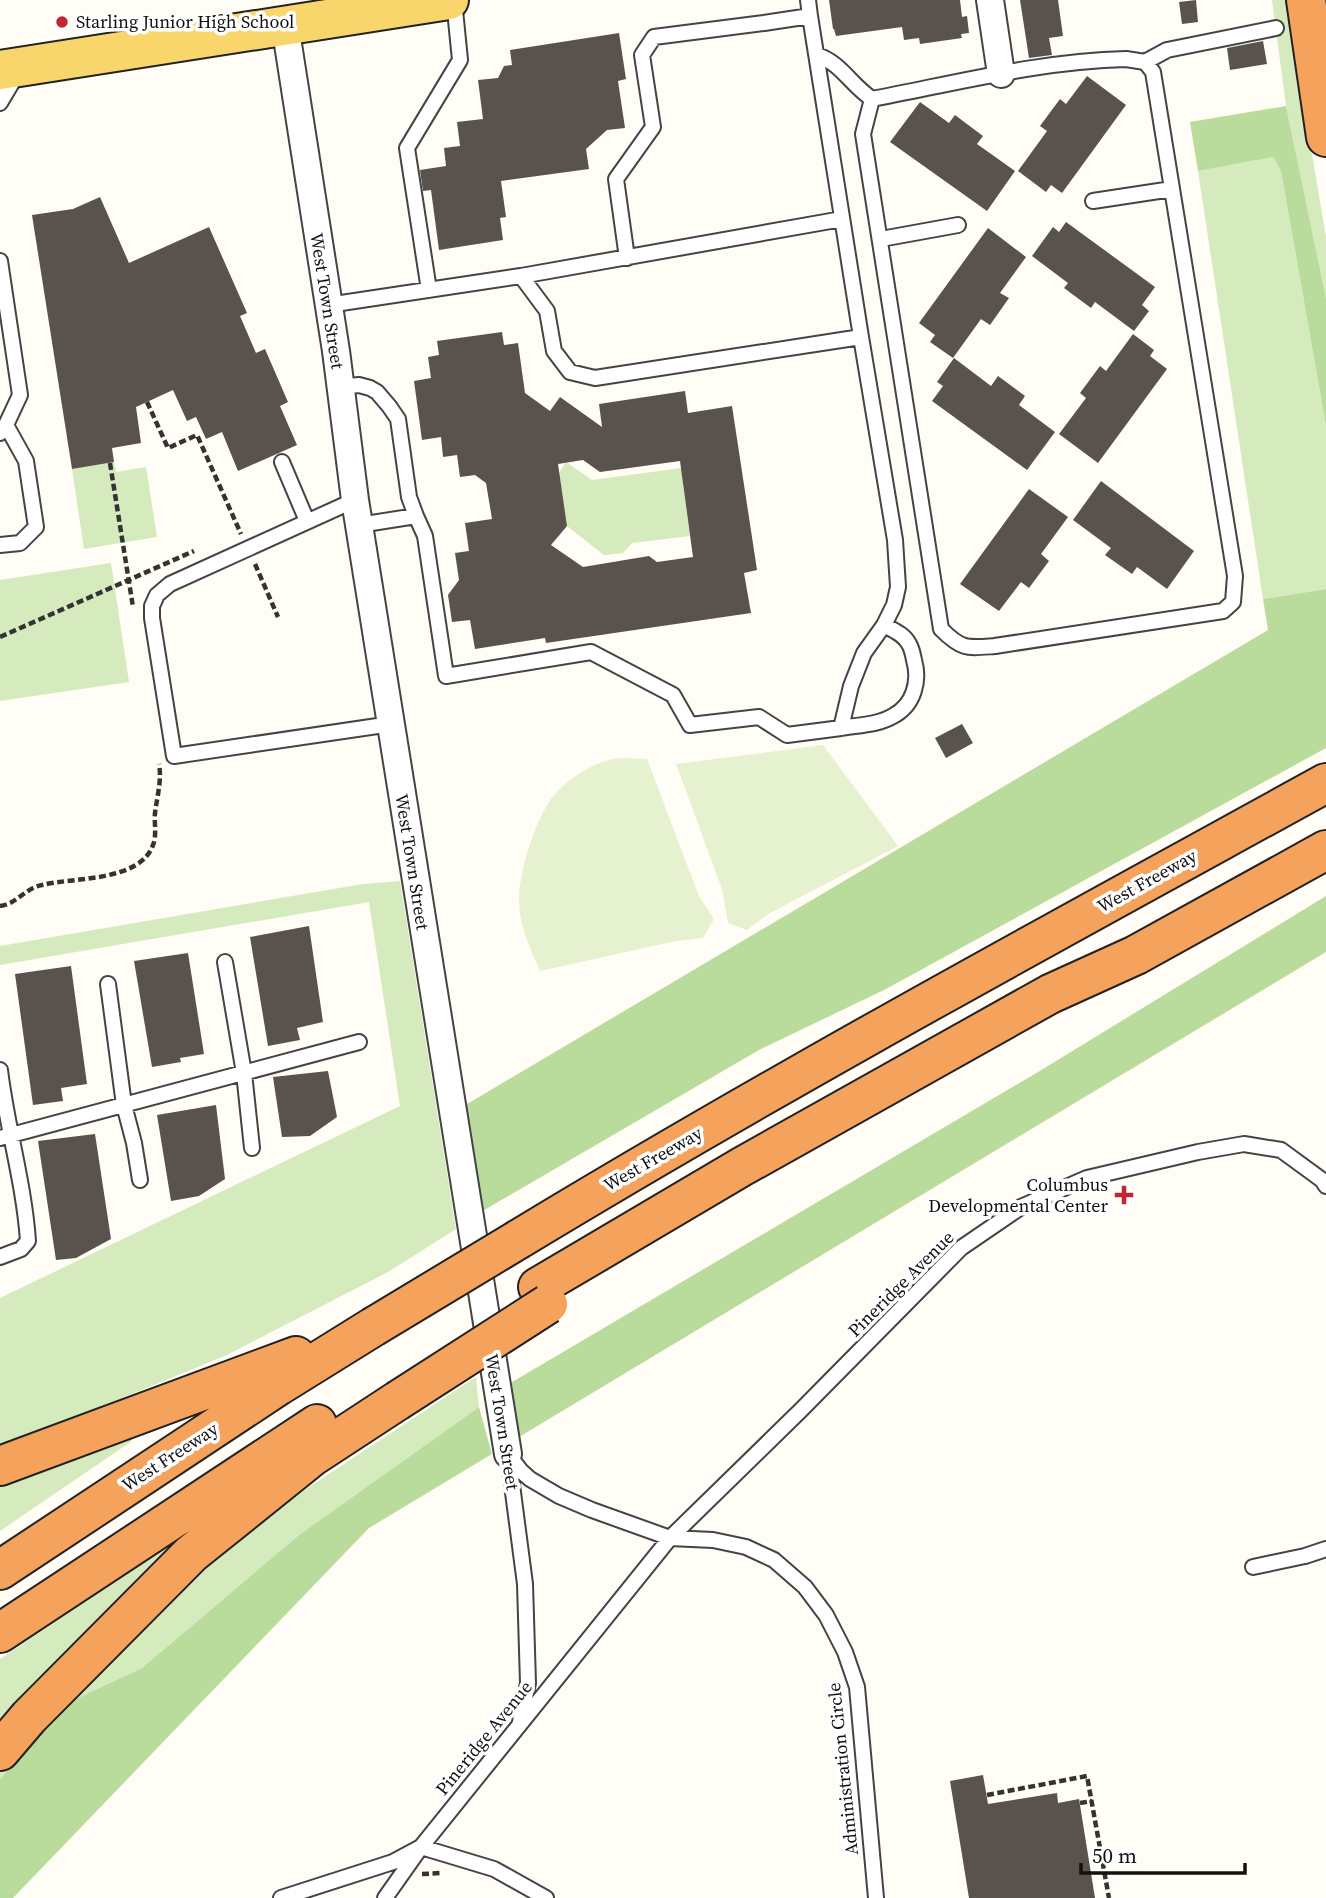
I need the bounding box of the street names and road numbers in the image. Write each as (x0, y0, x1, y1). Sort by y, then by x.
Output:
street label: West Town Street (304, 231, 351, 371)
street label: West Town Street (389, 792, 436, 932)
street label: West Freeway (1092, 842, 1202, 918)
street label: West Freeway (599, 1120, 707, 1197)
street label: Pineridge Avenue (842, 1225, 959, 1342)
street label: West Town Street (479, 1352, 526, 1492)
street label: West Freeway (117, 1416, 223, 1497)
street label: Pineridge Avenue (430, 1675, 538, 1800)
street label: Administration Circle (821, 1682, 864, 1857)

